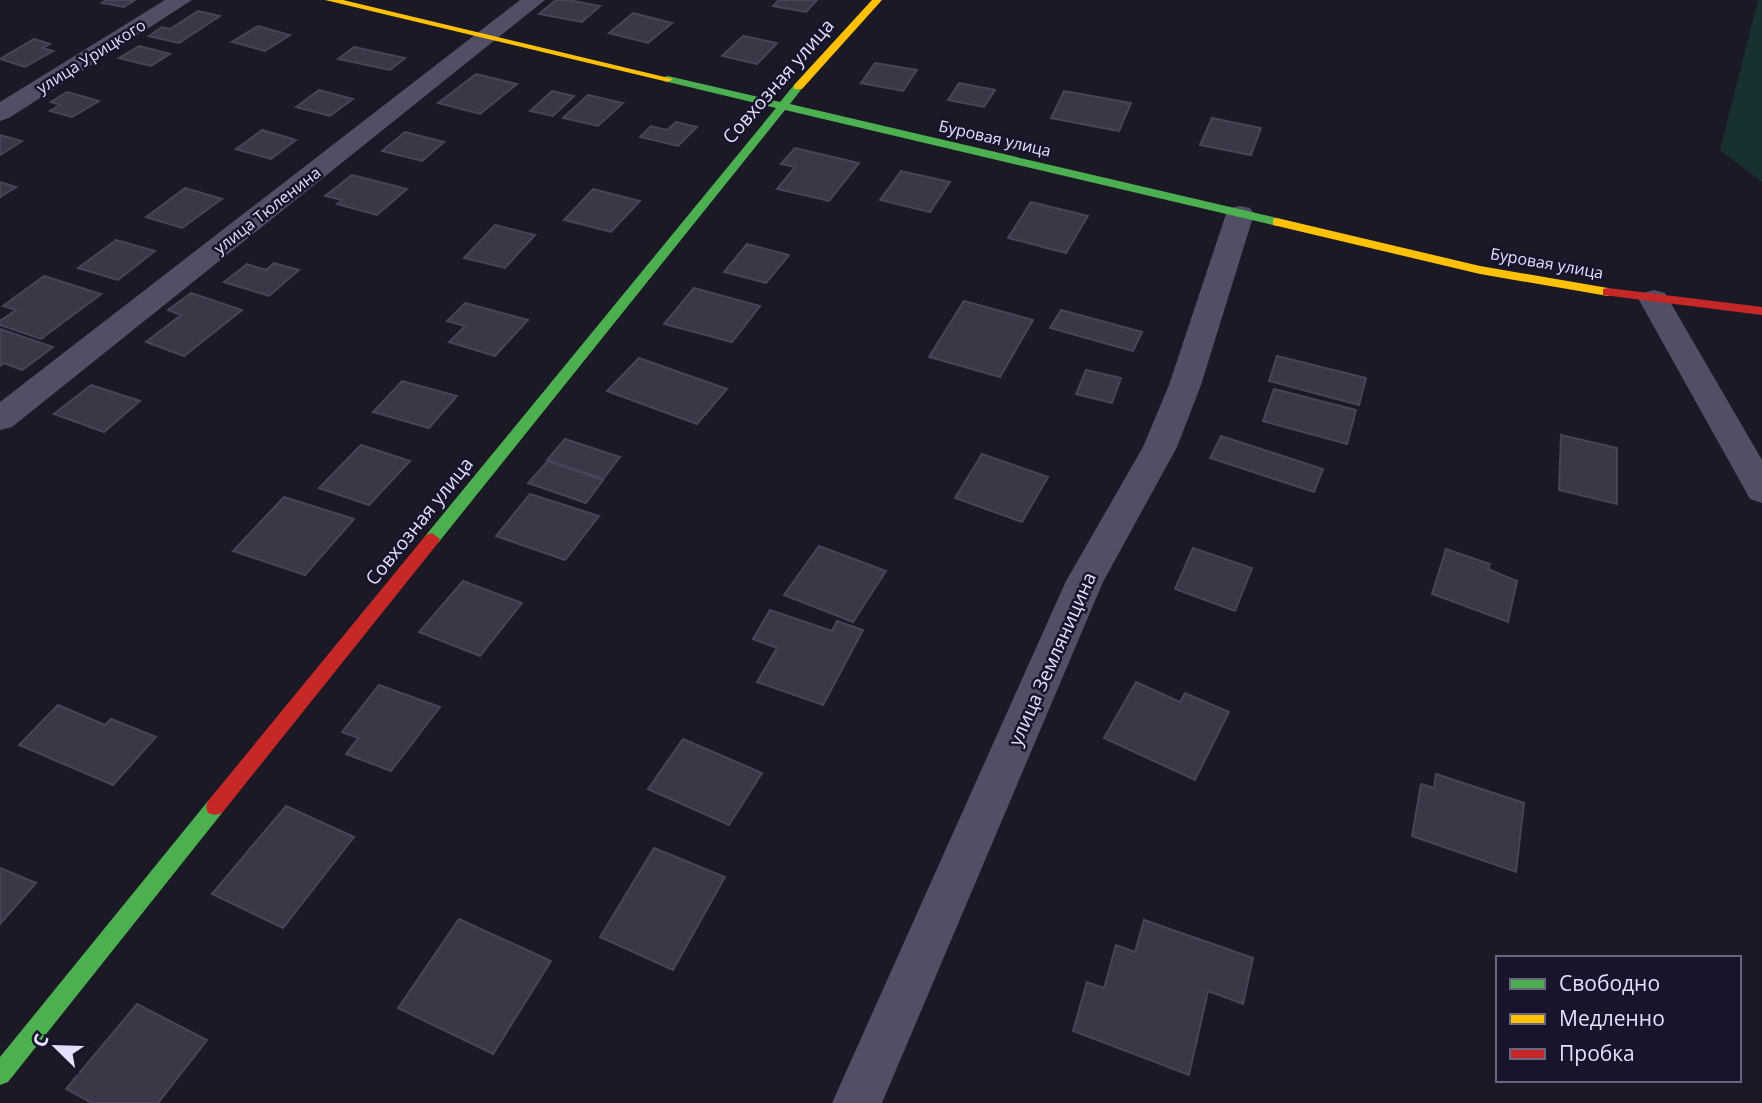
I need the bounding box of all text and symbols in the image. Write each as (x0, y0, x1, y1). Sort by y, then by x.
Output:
street label: Совхозная улица (716, 13, 840, 149)
street label: улица Урицкого (32, 14, 150, 98)
street label: Буровая улица (937, 114, 1053, 162)
street label: улица Тюленина (209, 161, 325, 259)
street label: Буровая улица (1489, 242, 1605, 284)
street label: Совхозная улица (359, 451, 479, 591)
street label: улица Земляницина (1002, 568, 1102, 750)
legend (1496, 956, 1741, 1082)
text: Свободно (1559, 969, 1660, 997)
text: Медленно (1559, 1004, 1665, 1032)
north arrow (21, 1012, 91, 1082)
text: С (26, 1030, 55, 1051)
text: Пробка (1559, 1039, 1635, 1067)

